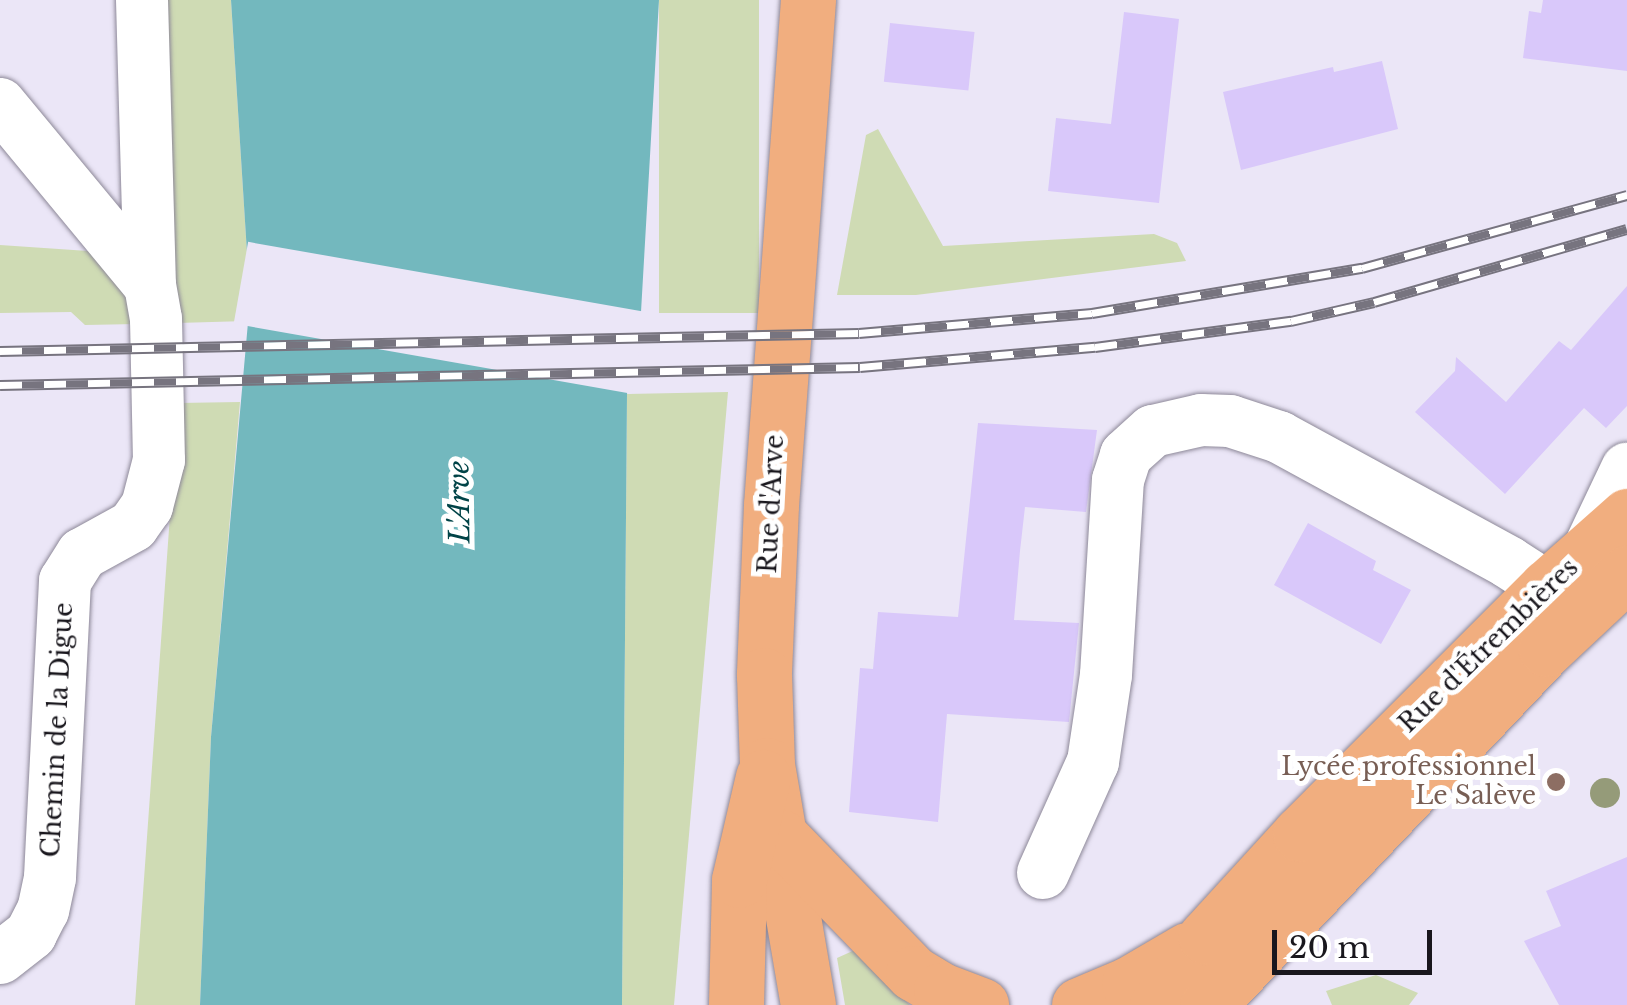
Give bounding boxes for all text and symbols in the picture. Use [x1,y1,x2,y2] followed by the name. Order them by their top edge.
[753,434,791,574] street label: Rue d'Arve
[442,460,478,544] water label: L'Arve
[1393,553,1585,739] street label: Rue d'Étrembières
[36,602,80,858] street label: Chemin de la Digue
[1281,753,1536,812] place label: Lycée professionnel Le Salève
[1545,771,1567,793] marker: Lycée professionnel Le Salève
[1277,910,1437,972] scale bar
[1289,929,1370,966] text: 20 m

